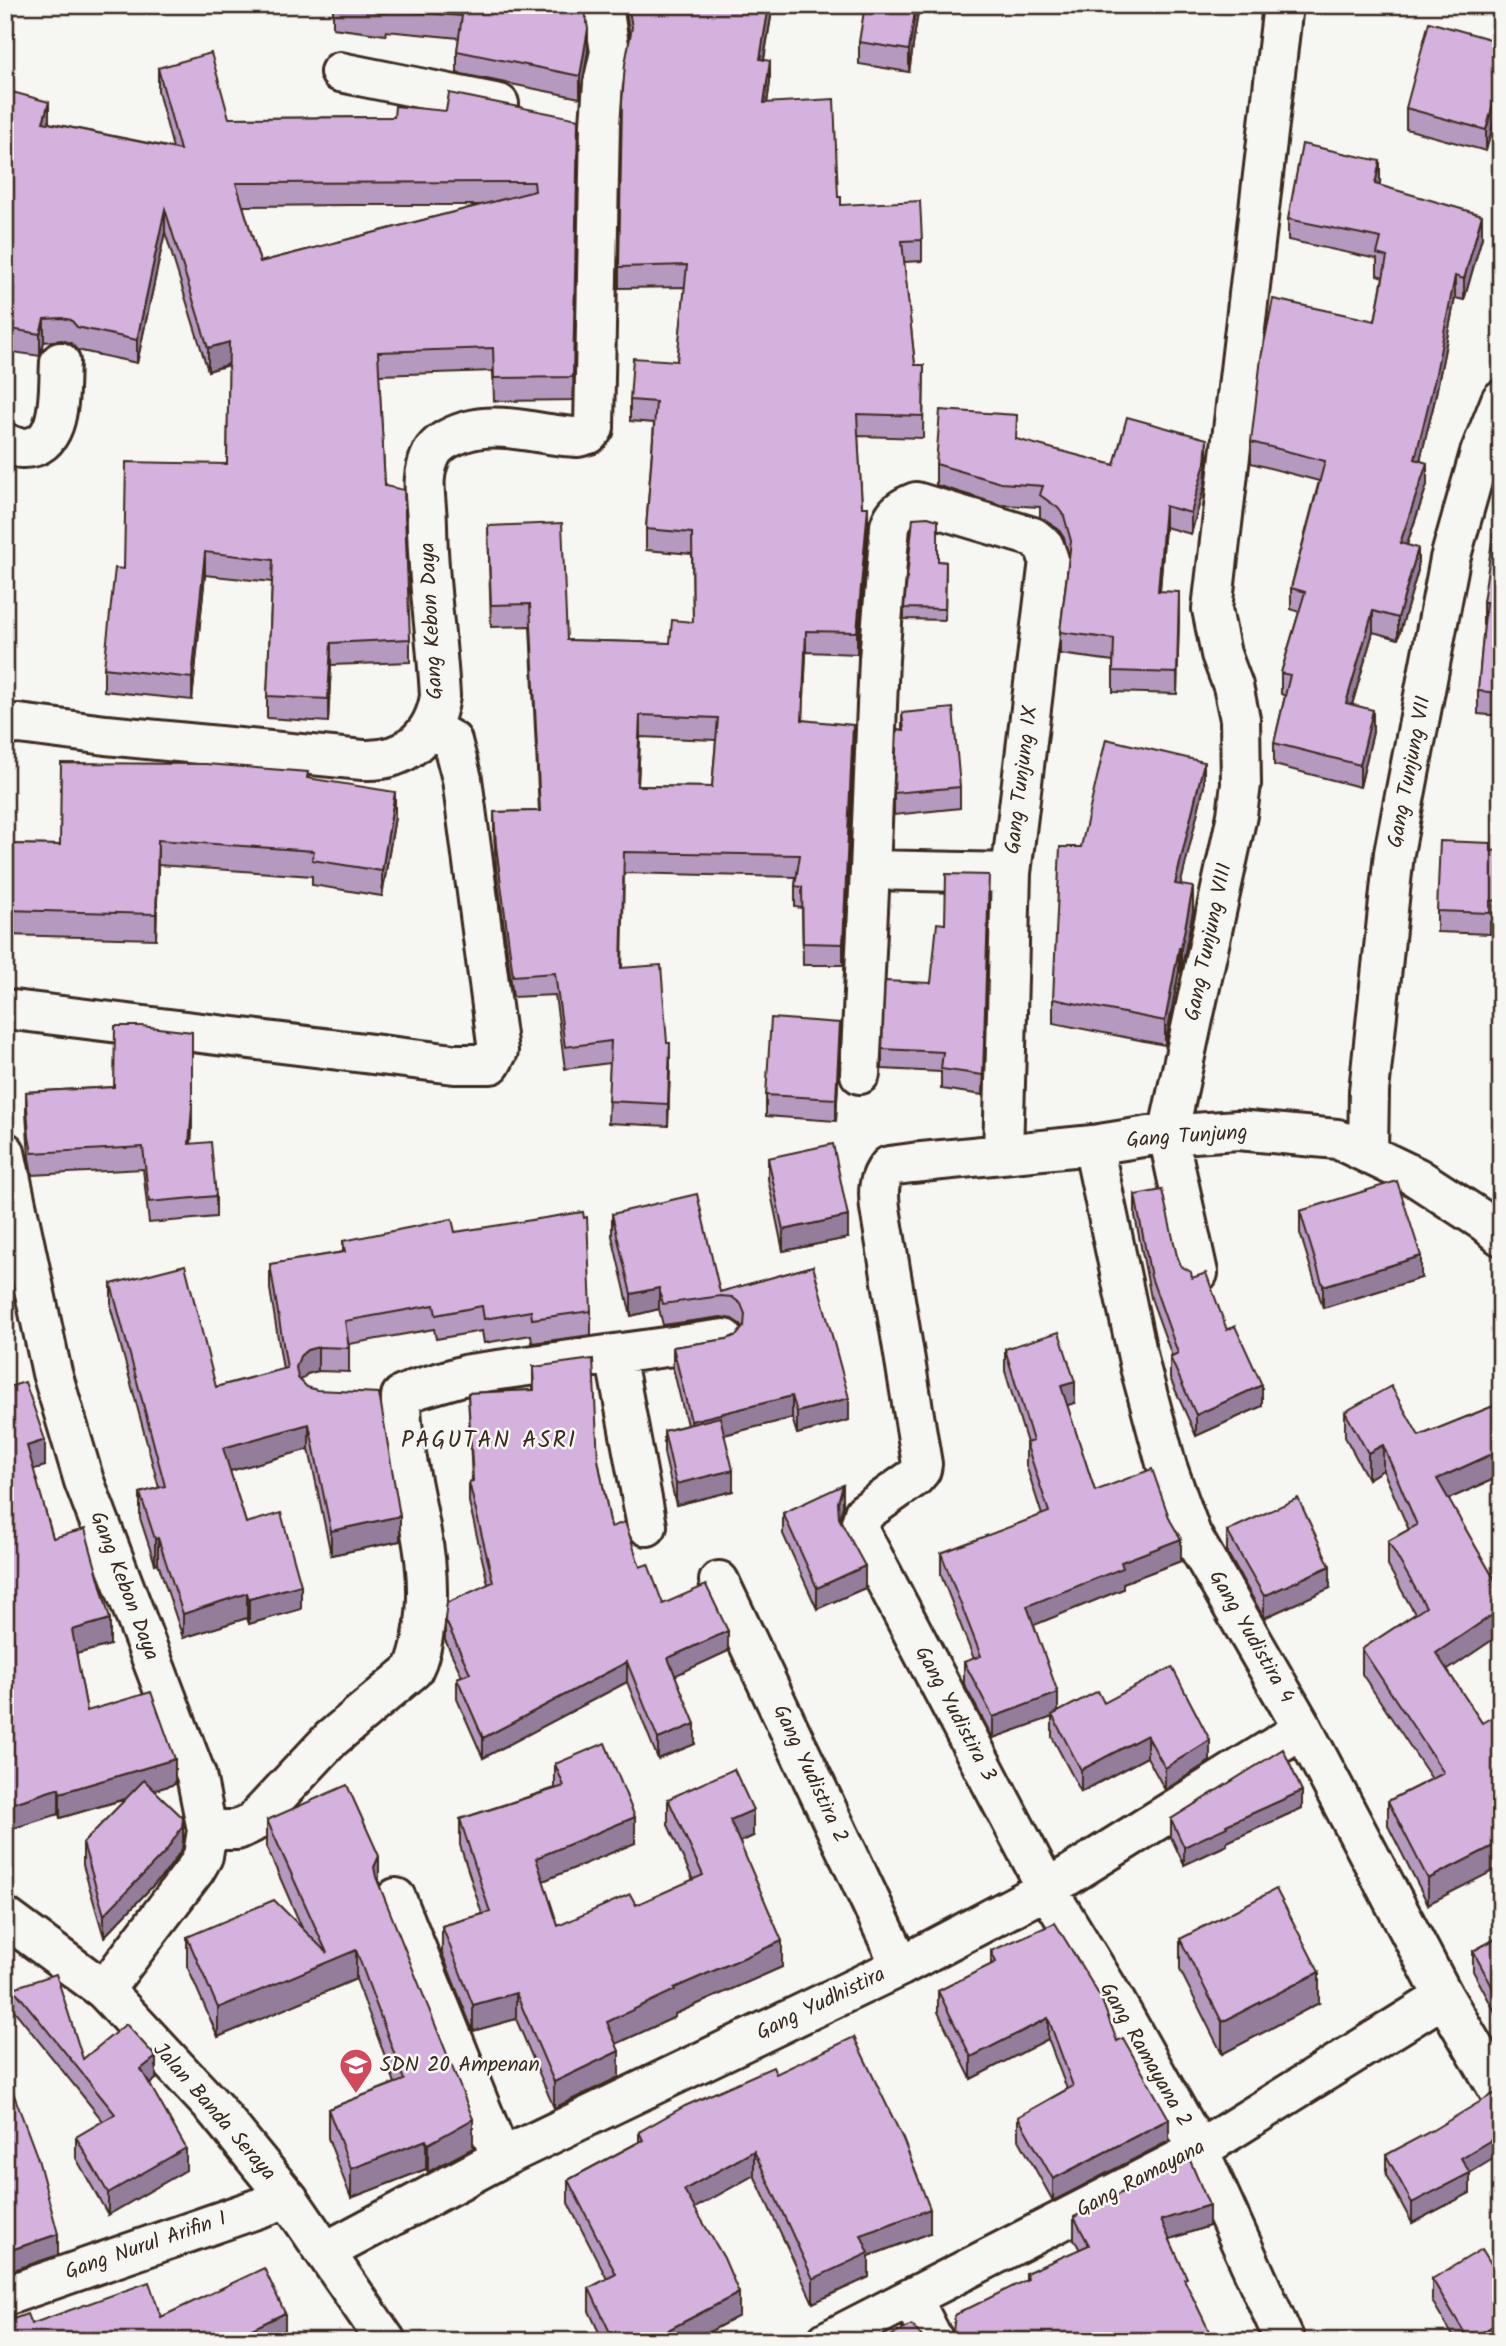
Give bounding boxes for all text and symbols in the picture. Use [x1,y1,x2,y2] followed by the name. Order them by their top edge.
[411,542,453,700] street label: Gang Kebon Daya
[1379,693,1441,851] street label: Gang Tunjung VII
[997,703,1048,856] street label: Gang Tunjung IX
[1176,860,1242,1024] street label: Gang Tunjung VIII
[1125,1116,1249,1158] street label: Gang Tunjung
[401,1423,577,1459] district label: PAGUTAN ASRI
[80,1507,168,1665] street label: Gang Kebon Daya
[1200,1564,1302,1710] street label: Gang Yudistira 4
[905,1640,1005,1788] street label: Gang Yudistira 3
[763,1699,857,1849] street label: Gang Yudistira 2
[751,1958,891,2050] street label: Gang Yudhistira
[1090,1976,1200,2134] street label: Gang Ramayana 2
[144,2035,284,2189] street label: Jalan Banda Seraya
[337,2046,375,2095] school or university icon: SDN 20 Ampenan
[380,2049,540,2082] place label: SDN 20 Ampenan
[1071,2131,1211,2227] street label: Gang Ramayana
[61,2203,231,2289] street label: Gang Nurul Arifin I

